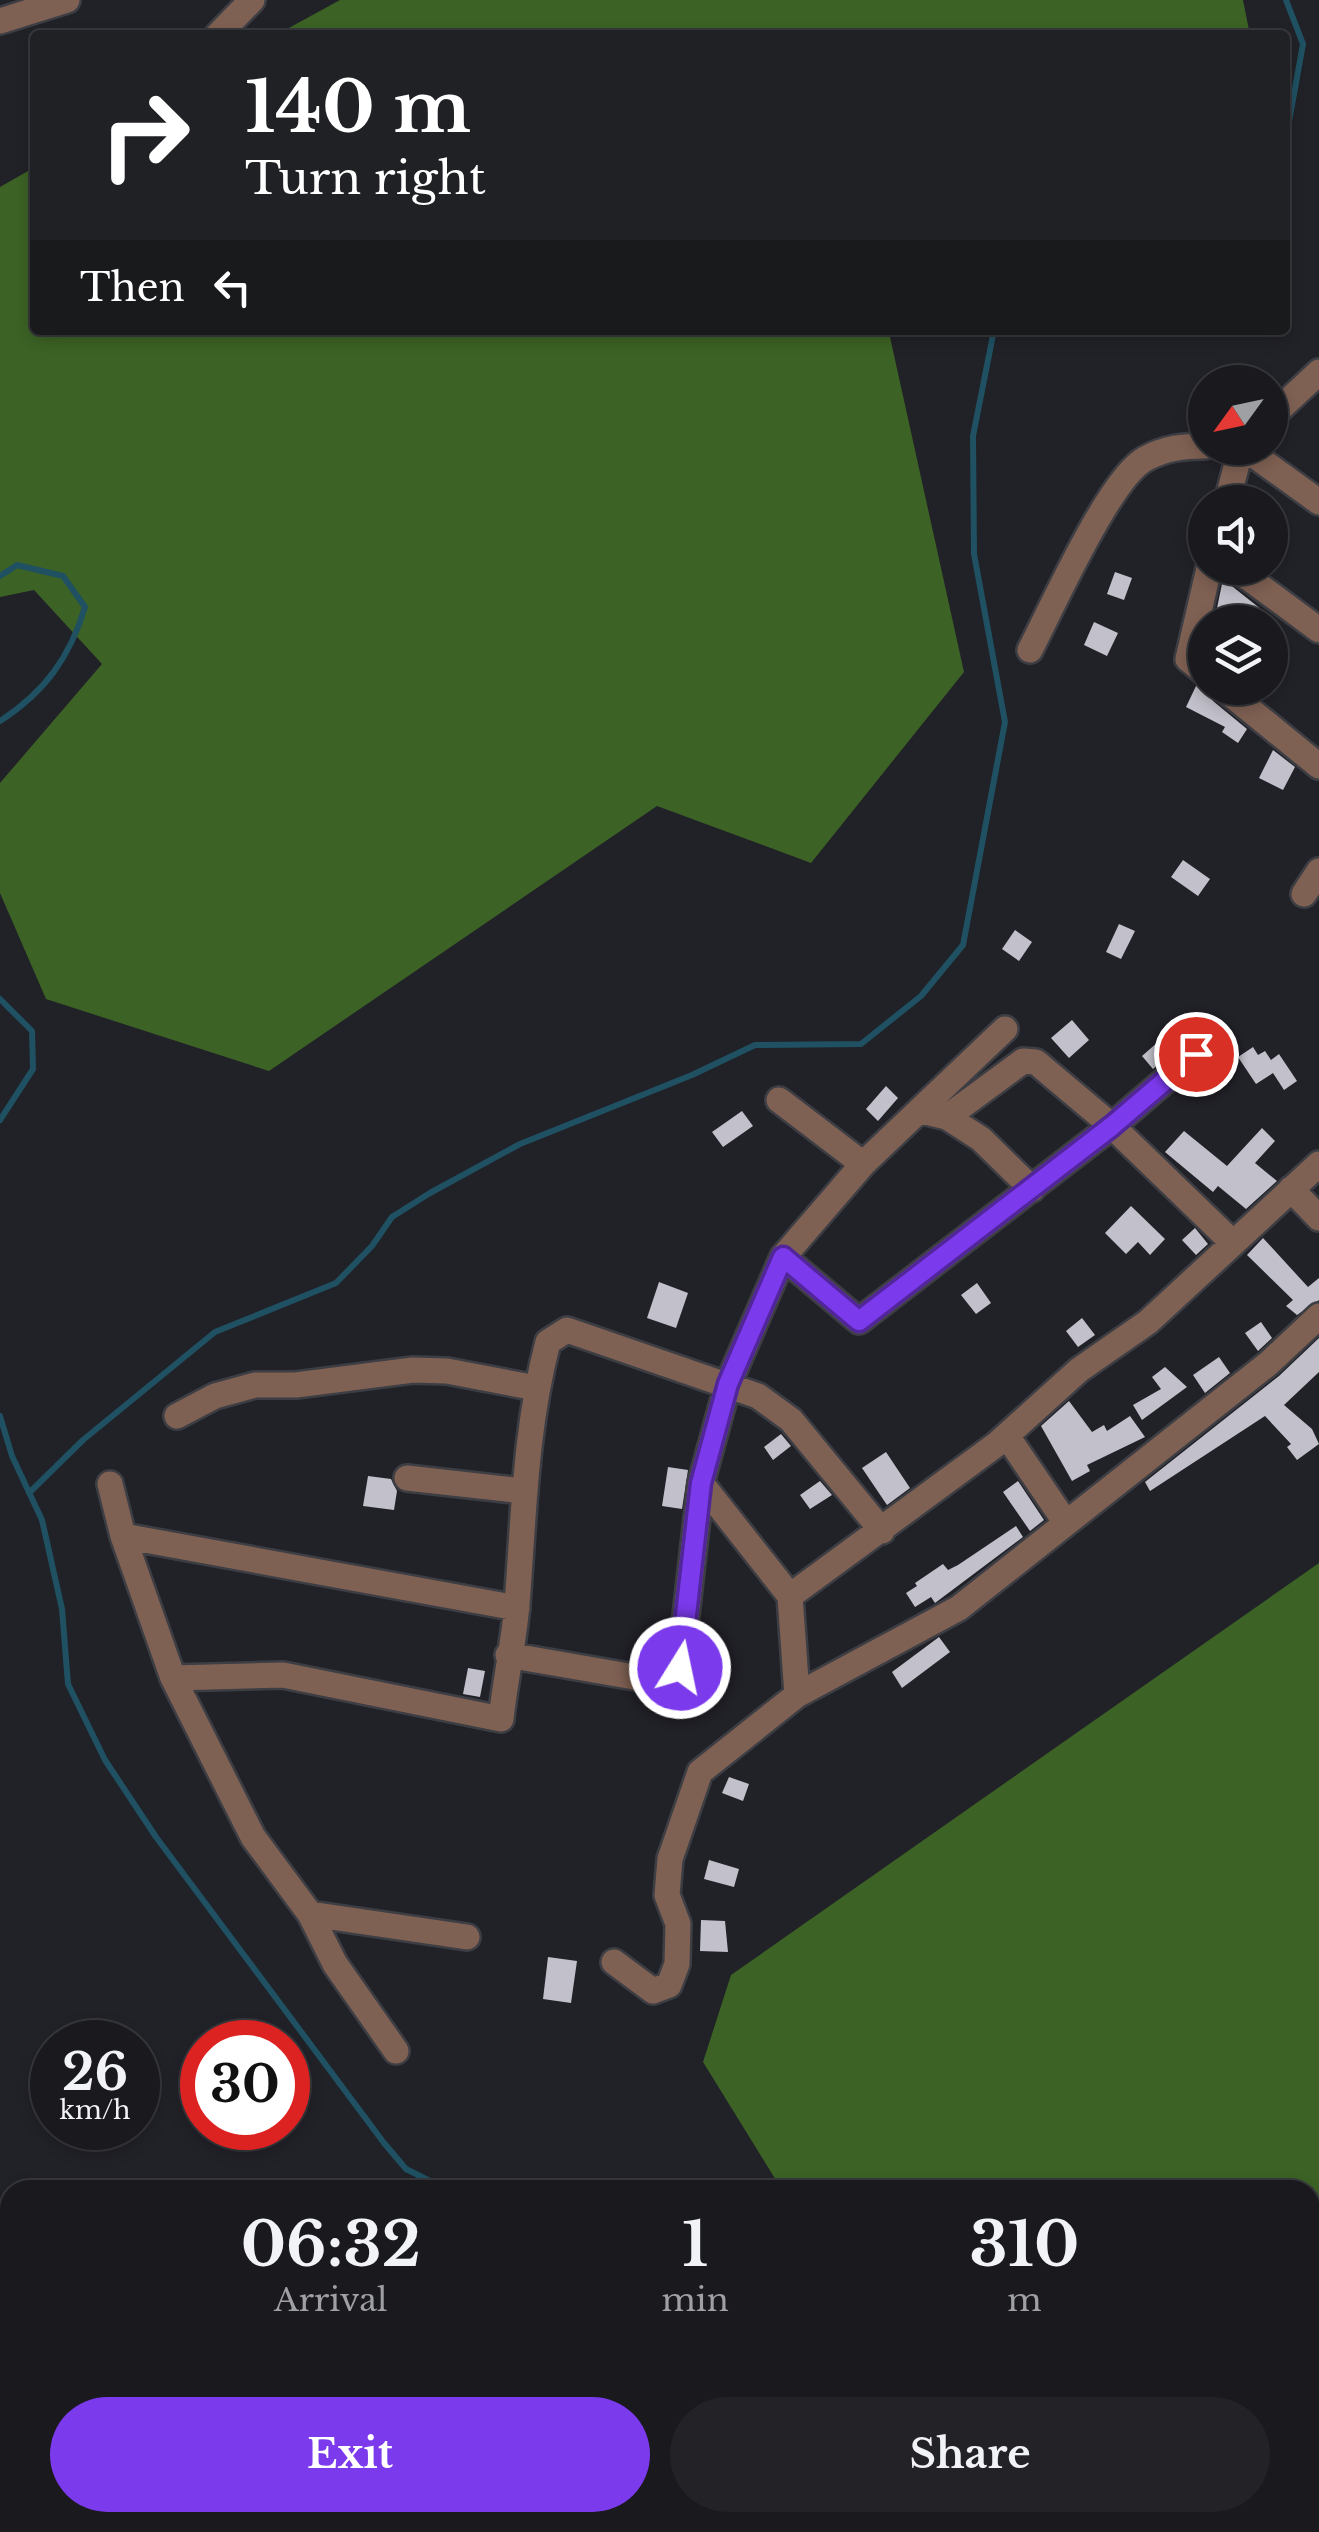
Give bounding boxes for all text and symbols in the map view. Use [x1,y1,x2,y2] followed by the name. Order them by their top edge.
[245,64,471,151] text: 140 m
[80,70,210,200] icon: right
[245,150,486,206] text: Turn right
[205,260,260,315] icon: left
[80,264,185,311] text: Then
[1188,365,1288,465] north arrow
[1188,365,1288,705] map controls
[1188,485,1288,585] button: sound
[1188,605,1288,705] button: layers
[1154,1012,1239,1097] pin
[1169,1027,1224,1082] icon: arrive
[628,1616,732,1720] position arrow
[180,2020,310,2150] speed limit sign: 30
[62,2041,128,2104] text: 26
[60,2095,130,2126] text: km/h
[241,2208,421,2282] text: 06:32
[682,2208,708,2282] text: 1
[970,2208,1079,2282] text: 310
[274,2280,387,2320] text: Arrival
[662,2280,729,2320] text: min
[1007,2280,1042,2320] text: m
[50,2397,650,2512] button: Exit
[670,2397,1270,2512] button: Share

